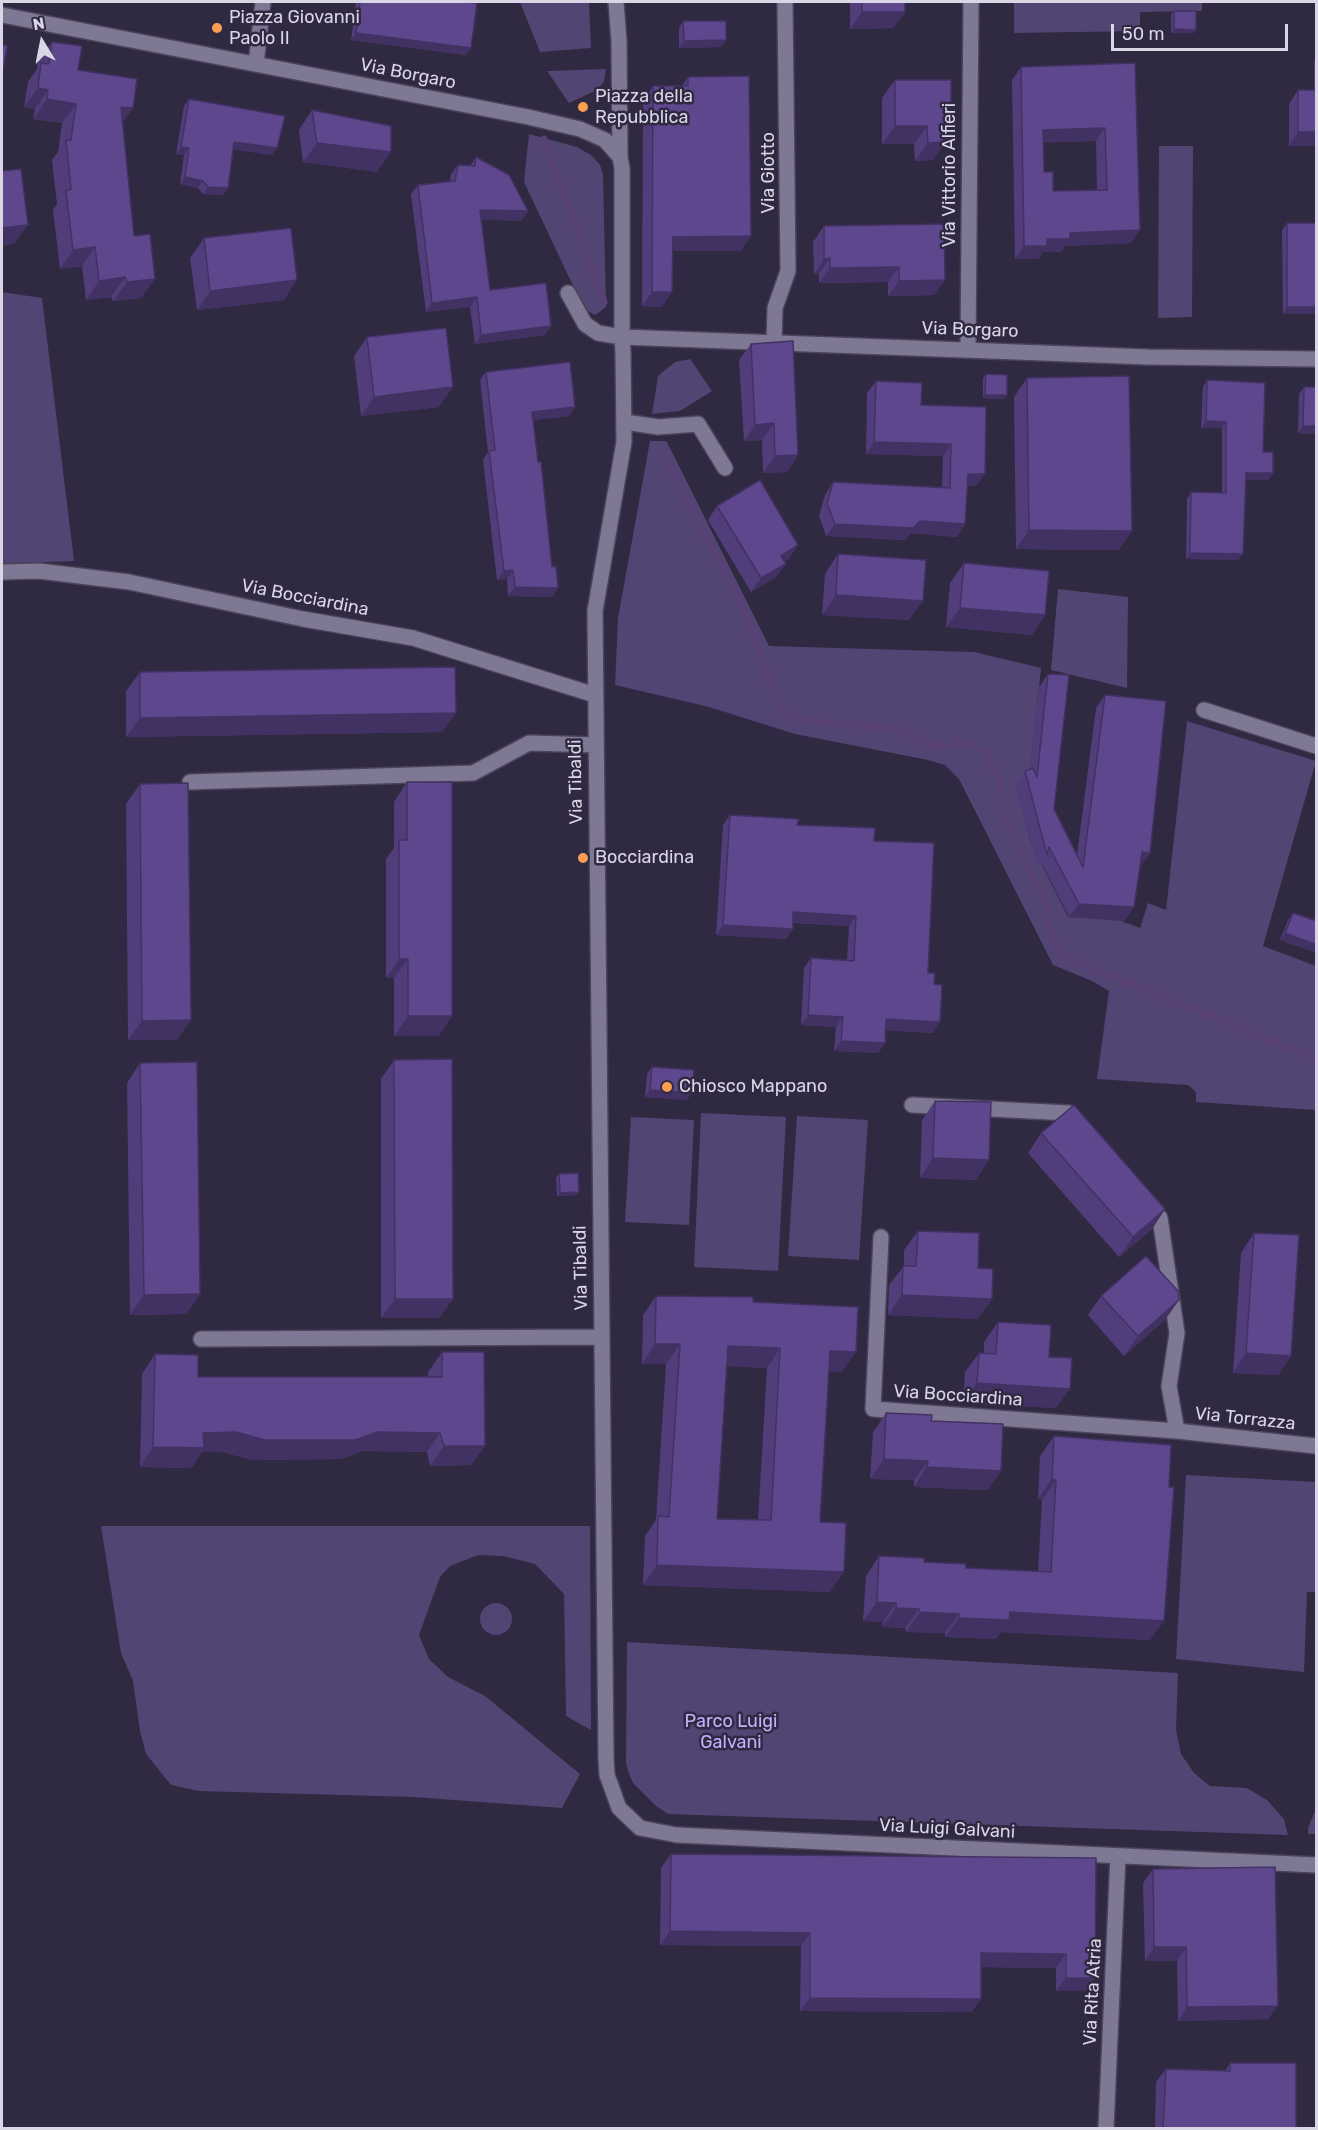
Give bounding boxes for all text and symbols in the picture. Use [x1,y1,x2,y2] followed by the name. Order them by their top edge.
[229,7,360,50] place label: Piazza Giovanni Paolo II
[12,12,72,72] north arrow
[1114,12,1291,50] scale bar
[31,13,46,34] text: N
[210,21,224,35] marker: Piazza Giovanni Paolo II
[1122,23,1165,45] text: 50 m
[358,54,458,94] street label: Via Borgaro
[595,86,693,128] place label: Piazza della Repubblica
[576,100,590,114] marker: Piazza della Repubblica
[939,103,961,247] street label: Via Vittorio Alfieri
[758,132,780,214] street label: Via Giotto
[921,318,1019,342] street label: Via Borgaro
[239,575,371,621] street label: Via Bocciardina
[564,739,588,825] street label: Via Tibaldi
[595,847,694,869] place label: Bocciardina
[576,851,590,865] marker: Bocciardina
[679,1076,827,1098] place label: Chiosco Mappano
[660,1080,674,1094] marker: Chiosco Mappano
[569,1225,593,1311] street label: Via Tibaldi
[893,1381,1023,1411] street label: Via Bocciardina
[1194,1403,1296,1435] street label: Via Torrazza
[685,1711,777,1754] park label: Parco Luigi Galvani
[878,1815,1016,1843] street label: Via Luigi Galvani
[1079,1938,1107,2046] street label: Via Rita Atria

